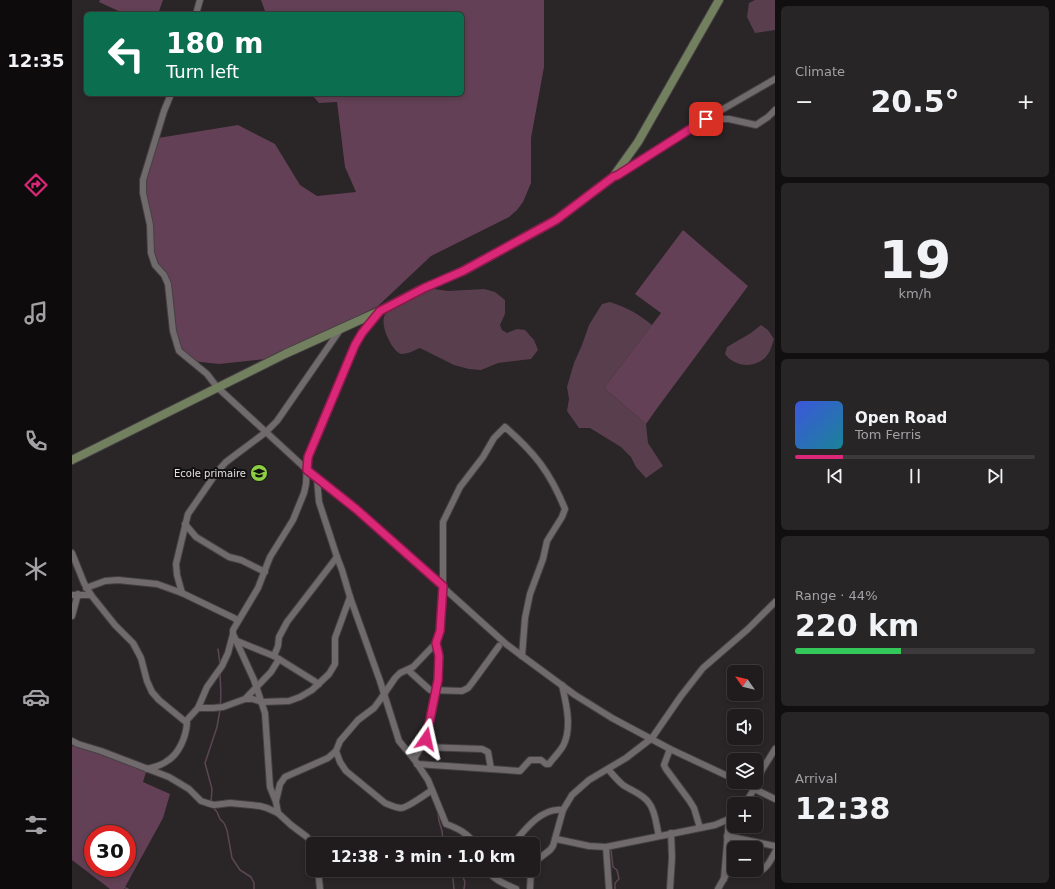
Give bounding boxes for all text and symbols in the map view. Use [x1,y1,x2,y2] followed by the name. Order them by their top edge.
[166,27,263,60] text: 180 m
[100,28,152,80] icon: left
[7,50,65,71] text: 12:35
[166,61,239,82] text: Turn left
[795,64,845,79] text: Climate
[870,84,960,119] text: 20.5°
[795,89,813,114] text: −
[1017,89,1035,114] text: +
[689,102,723,136] pin
[695,108,717,130] icon: arrive
[22,171,50,199] icon: directions
[879,230,951,290] text: 19
[899,286,931,301] text: km/h
[22,299,50,327] icon: music
[855,409,947,427] text: Open Road
[22,427,50,455] icon: phone
[855,427,921,442] text: Tom Ferris
[249,463,269,483] school or university icon: Ecole primaire
[824,465,846,487] icon: previous
[904,465,926,487] icon: pause
[984,465,1006,487] icon: next
[174,468,246,479] place label: Ecole primaire
[22,555,50,583] icon: climate
[795,588,878,603] text: Range · 44%
[795,608,919,643] text: 220 km
[727,665,763,701] north arrow
[727,665,763,877] map controls
[22,683,50,711] icon: car
[727,709,763,745] button: sound
[405,718,447,760] position arrow
[727,753,763,789] button: layers
[795,771,837,786] text: Arrival
[795,791,891,826] text: 12:38
[727,797,763,833] button: +
[22,811,50,839] icon: filters
[84,825,136,877] speed limit sign: 30
[727,841,763,877] button: −
[331,848,515,866] text: 12:38 · 3 min · 1.0 km

